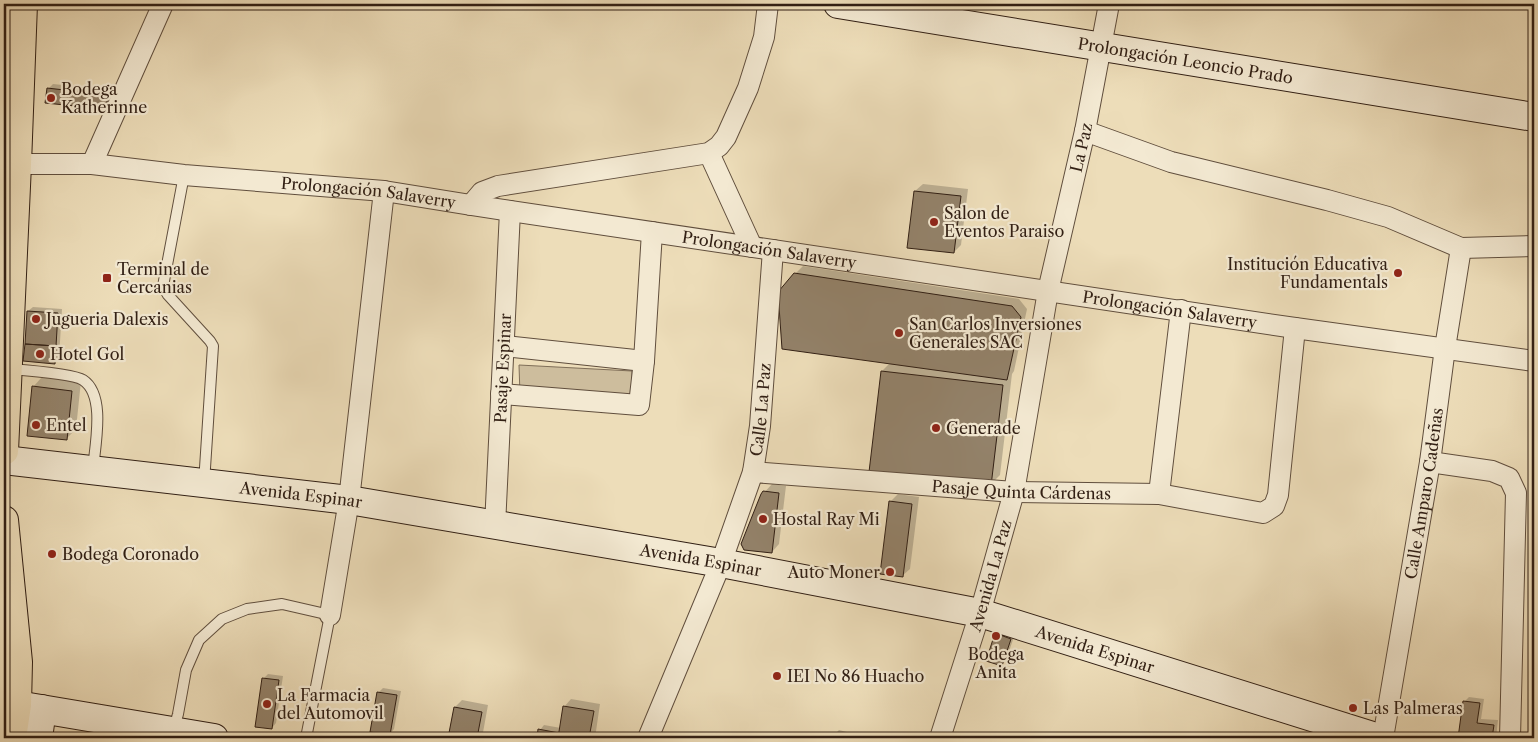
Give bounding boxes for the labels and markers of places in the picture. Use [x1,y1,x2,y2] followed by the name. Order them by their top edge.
[61,79,147,117] place label: Bodega Katherinne
[45,92,57,104] marker: Bodega Katherinne
[944,203,1065,241] place label: Salon de Eventos Paraiso
[928,216,940,228] marker: Salon de Eventos Paraiso
[1227,254,1389,292] place label: Institución Educativa Fundamentals
[117,259,209,297] place label: Terminal de Cercanias
[1392,267,1404,279] marker: Institución Educativa Fundamentals
[101,272,113,284] marker: Terminal de Cercanias
[43,309,168,329] place label: Jugueria Dalexis
[30,313,42,325] marker: Jugueria Dalexis
[909,314,1082,352] place label: San Carlos Inversiones Generales SAC
[893,327,905,339] marker: San Carlos Inversiones Generales SAC
[50,344,124,364] place label: Hotel Gol
[34,348,46,360] marker: Hotel Gol
[46,415,87,435] place label: Entel
[946,418,1021,438] place label: Generade
[30,419,42,431] marker: Entel
[930,422,942,434] marker: Generade
[773,509,880,529] place label: Hostal Ray Mi
[757,513,769,525] marker: Hostal Ray Mi
[62,544,199,564] place label: Bodega Coronado
[46,548,58,560] marker: Bodega Coronado
[786,562,880,582] place label: Auto Moner
[884,566,896,578] marker: Auto Moner
[990,630,1002,642] marker: Bodega Anita
[968,644,1025,682] place label: Bodega Anita
[787,666,924,686] place label: IEI No 86 Huacho
[771,670,783,682] marker: IEI No 86 Huacho
[277,685,384,723] place label: La Farmacia del Automovil
[261,698,273,710] marker: La Farmacia del Automovil
[1363,698,1463,718] place label: Las Palmeras
[1347,702,1359,714] marker: Las Palmeras

